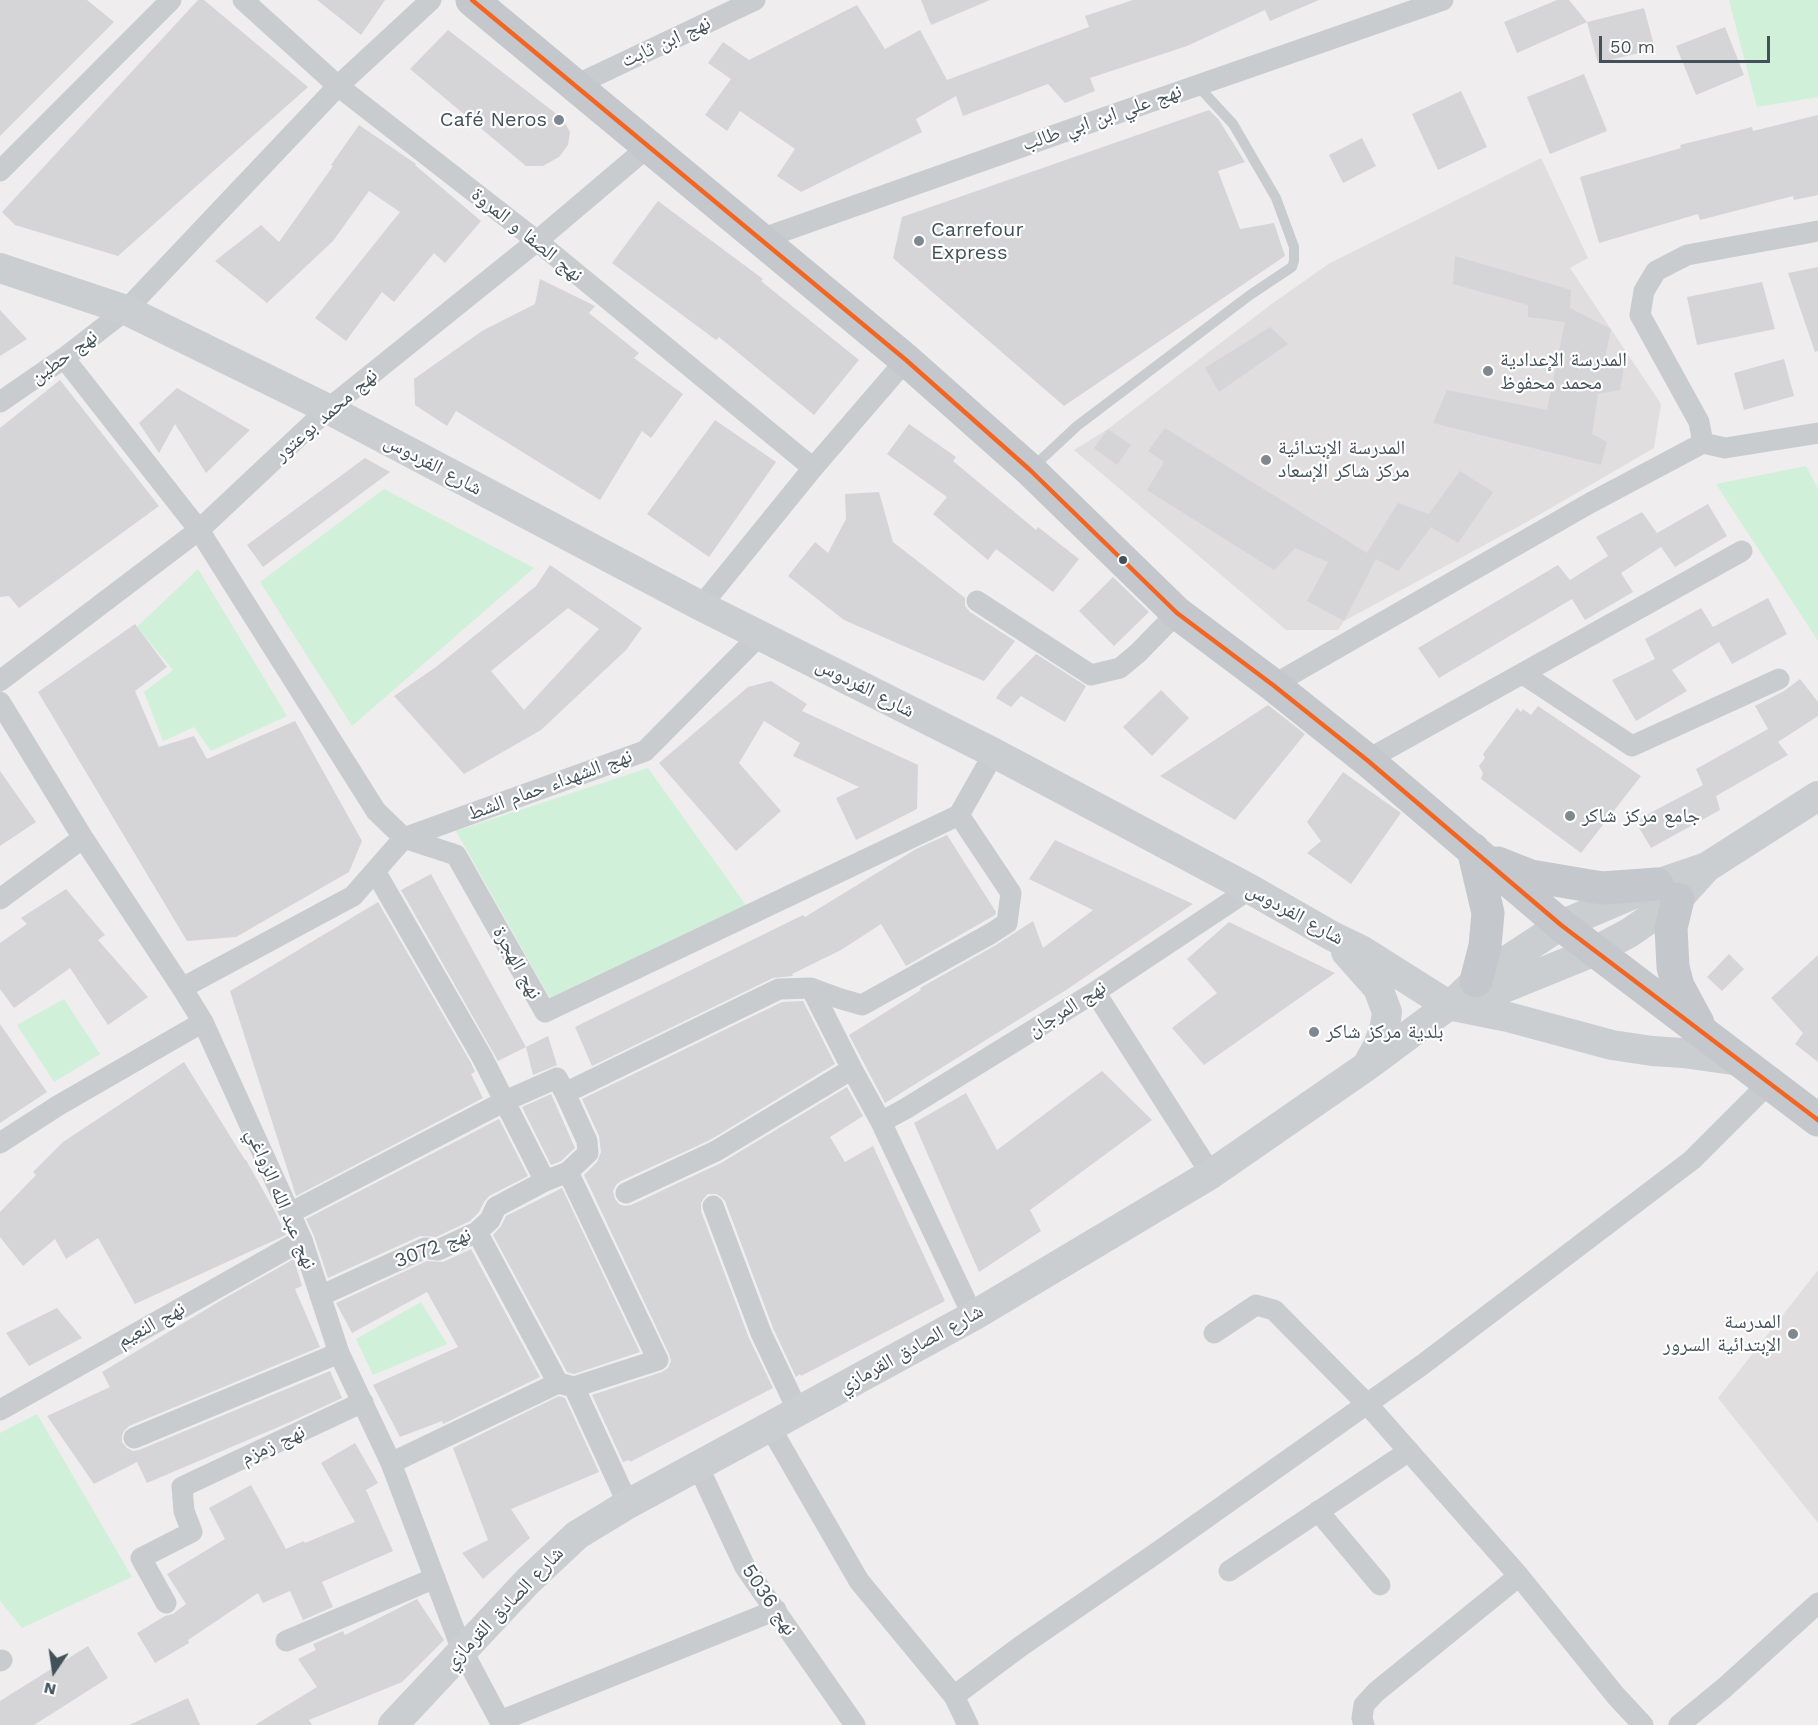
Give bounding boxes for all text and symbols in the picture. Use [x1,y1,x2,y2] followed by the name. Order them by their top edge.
[618,11,714,73] street label: نهج ابن ثابت
[1602,24,1773,62] scale bar
[1610,36,1655,57] text: 50 m
[1019,79,1185,157] street label: نهج علي ابن ابي طالب
[440,108,547,132] place label: Café Neros
[552,113,566,127] marker: Café Neros
[466,183,588,287] street label: نهج الصفا و المروة
[931,218,1024,265] place label: Carrefour Express
[912,234,926,248] marker: Carrefour Express
[26,325,102,389] street label: نهج حطين
[1500,348,1627,395] place label: المدرسة الإعدادية محمد محفوظ
[269,363,383,467] street label: نهج محمد بوعتور
[1481,364,1495,378] marker: المدرسة الإعدادية محمد محفوظ
[380,429,486,501] street label: شارع الفردوس
[1278,436,1410,483] place label: المدرسة الإبتدائية مركز شاكر الإسعاد
[1259,453,1273,467] marker: المدرسة الإبتدائية مركز شاكر الإسعاد
[1117,554,1129,566] unlabelled marker
[812,653,918,723] street label: شارع الفردوس
[464,744,636,826] street label: نهج الشهداء حمام الشط
[1582,804,1700,828] place label: جامع مركز شاكر
[1563,809,1577,823] marker: جامع مركز شاكر
[1242,877,1348,951] street label: شارع الفردوس
[487,922,547,1004] street label: نهج الهجرة
[1023,975,1111,1043] street label: نهج المرجان
[1326,1020,1444,1044] place label: بلدية مركز شاكر
[1307,1025,1321,1039] marker: بلدية مركز شاكر
[241,1125,321,1273] street label: نهج عبد الله الزواغي
[391,1222,475,1274] street label: نهج 3072
[113,1297,189,1353] street label: نهج النعيم
[835,1299,987,1399] street label: شارع الصادق القرمازي
[1663,1310,1781,1357] place label: المدرسة الإبتدائية السرور
[1786,1327,1800,1341] marker: المدرسة الإبتدائية السرور
[237,1420,309,1470] street label: نهج زمزم
[439,1542,569,1674] street label: شارع الصادق القرمازي
[736,1560,802,1640] street label: نهج 5036
[24,1641,84,1701] north arrow
[42,1678,58,1700] text: N

